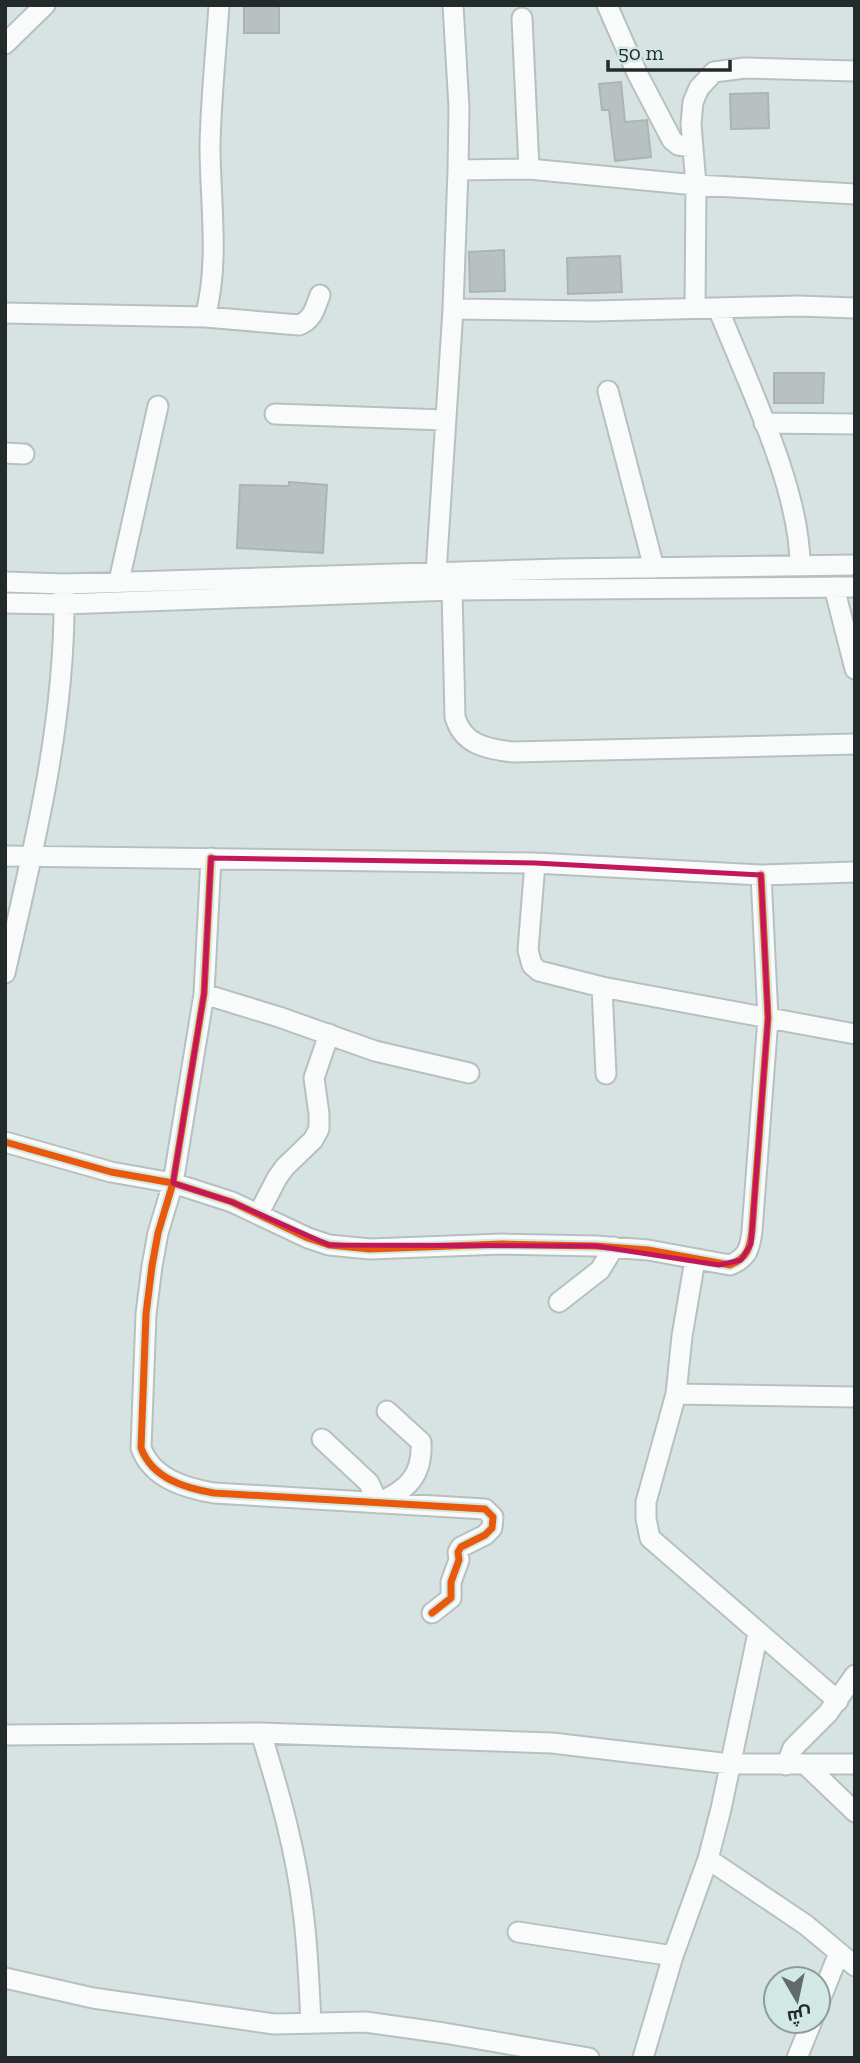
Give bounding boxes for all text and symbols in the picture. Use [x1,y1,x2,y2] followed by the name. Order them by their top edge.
[608,28,730,72] scale bar
[618,40,664,65] text: 50 m
[762,1965,832,2035] north arrow
[786,2003,813,2030] text: ش

